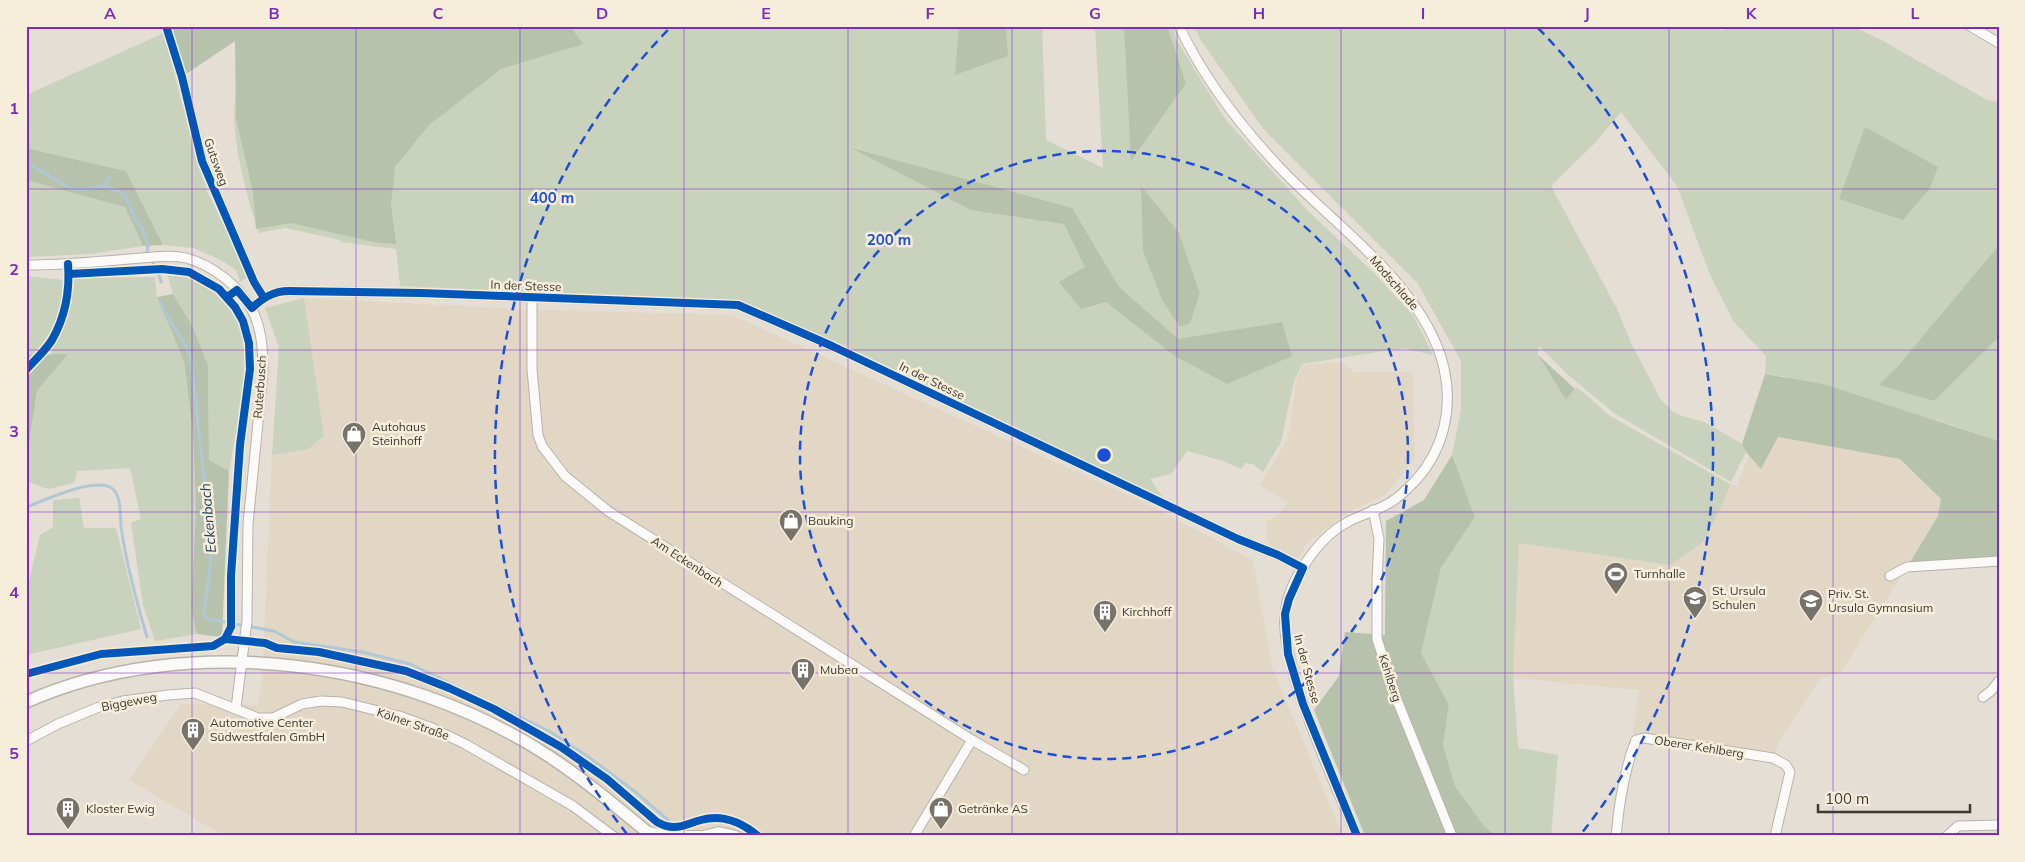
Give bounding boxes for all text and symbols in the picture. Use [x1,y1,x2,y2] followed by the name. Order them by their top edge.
[104,3,116,23] text: A
[268,3,280,23] text: B
[433,3,444,23] text: C
[596,3,608,23] text: D
[761,3,771,23] text: E
[925,3,935,23] text: F
[1089,3,1101,23] text: G
[1253,3,1265,23] text: H
[1421,3,1425,23] text: I
[1584,3,1590,23] text: J
[1746,3,1758,23] text: K
[1911,3,1920,23] text: L
[9,98,19,118] text: 1
[201,136,232,188] street label: Gutsweg
[530,188,574,207] text: 400 m
[867,230,911,249] text: 200 m
[1367,252,1422,313] street label: Modschlade
[9,259,19,279] text: 2
[490,277,562,294] street label: In der Stesse
[250,355,269,419] street label: Ruterbusch
[897,358,967,403] street label: In der Stesse
[372,419,426,448] place label: Autohaus Steinhoff
[9,421,19,441] text: 3
[341,421,367,455] shop icon: Autohaus Steinhoff
[1095,446,1113,464] centre of rings
[196,482,220,554] water label: Eckenbach
[778,508,804,542] shop icon: Bauking
[808,513,854,528] place label: Bauking
[649,533,726,590] street label: Am Eckenbach
[1603,561,1629,595] sports icon: Turnhalle
[1634,566,1685,581] place label: Turnhalle
[9,582,19,602] text: 4
[1712,583,1766,612] place label: St. Ursula Schulen
[1682,585,1708,619] school or university icon: St. Ursula Schulen
[1828,586,1933,615] place label: Priv. St. Ursula Gymnasium
[1798,588,1824,622] school or university icon: Priv. St. Ursula Gymnasium
[1092,599,1118,633] building icon: Kirchhoff
[1122,604,1172,619] place label: Kirchhoff
[1291,633,1324,705] street label: In der Stesse
[1376,652,1405,704] street label: Kehlberg
[790,657,816,691] building icon: Mubea
[820,662,858,677] place label: Mubea
[100,689,158,714] street label: Biggeweg
[375,704,451,743] street label: Kölner Straße
[210,715,325,744] place label: Automotive Center Südwestfalen GmbH
[180,717,206,751] building icon: Automotive Center Südwestfalen GmbH
[1653,732,1745,761] street label: Oberer Kehlberg
[9,743,19,763] text: 5
[1818,782,1970,814] scale bar
[1825,789,1869,808] text: 100 m
[55,796,81,830] building icon: Kloster Ewig
[928,796,954,830] shop icon: Getränke AS
[86,801,155,816] place label: Kloster Ewig
[958,801,1028,816] place label: Getränke AS

